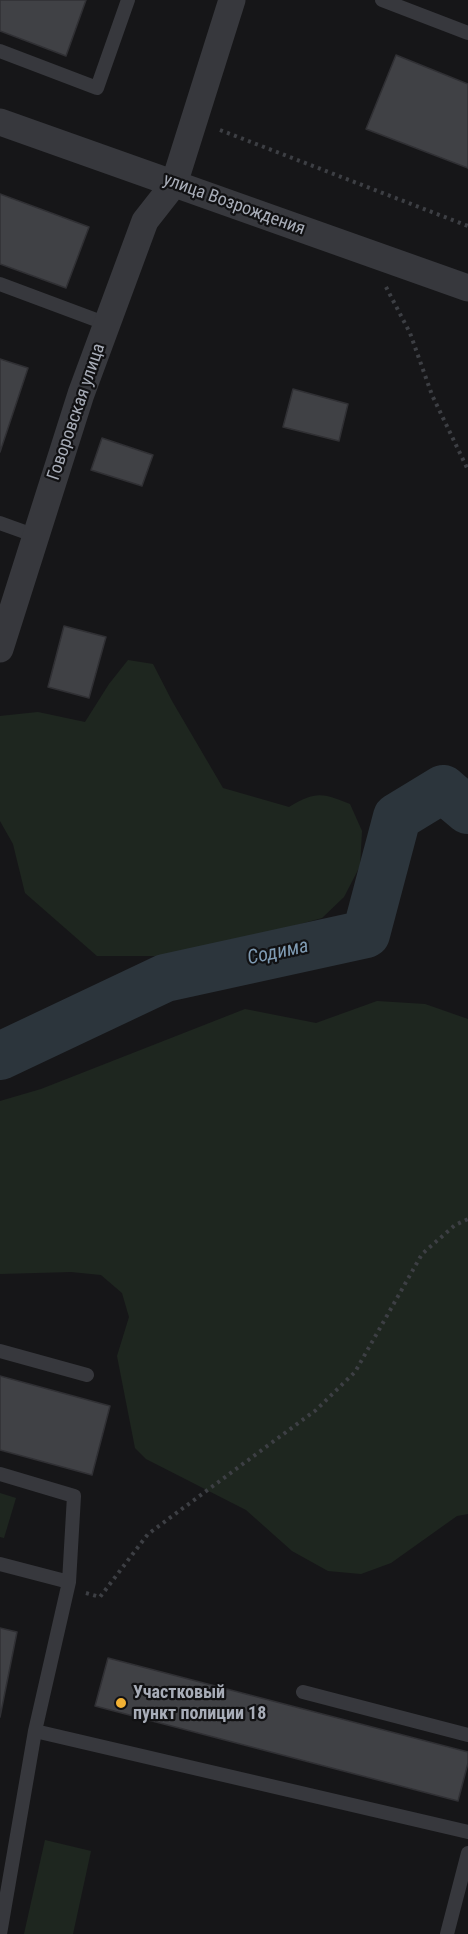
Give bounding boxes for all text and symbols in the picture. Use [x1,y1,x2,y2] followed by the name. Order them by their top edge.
[160,169,308,241] street label: улица Возрождения
[43,341,111,483] street label: Говоровская улица
[245,935,311,971] water label: Содима
[133,1682,266,1724] place label: Участковый пункт полиции 18
[114,1696,128,1710] marker: Участковый пункт полиции 18

